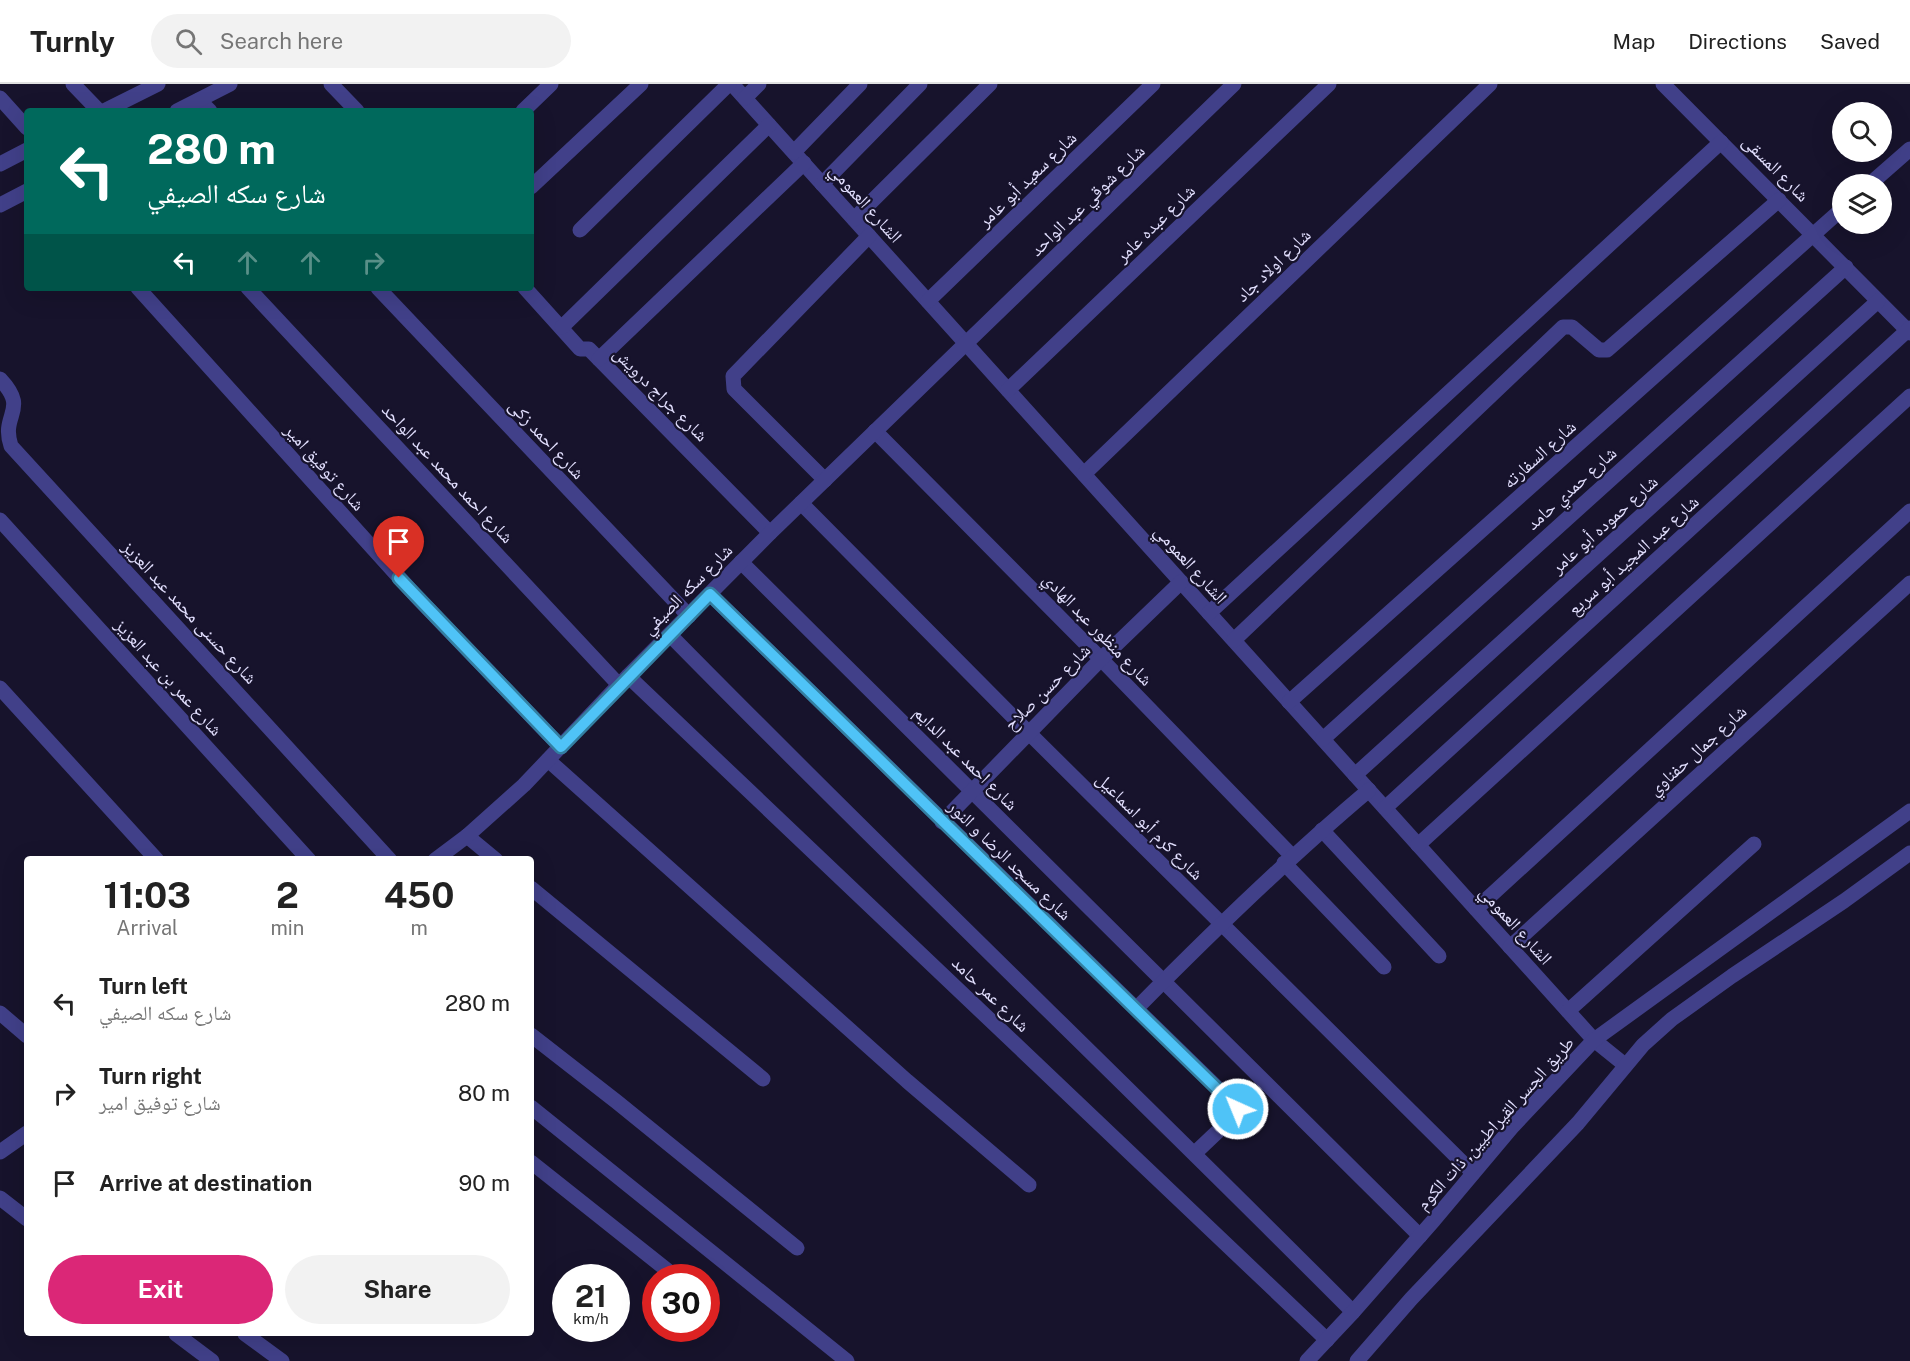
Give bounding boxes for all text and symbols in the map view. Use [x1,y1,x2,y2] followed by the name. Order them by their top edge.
[151,14,571,68] search box
[30,25,115,58] text: Turnly
[172,25,205,58] icon: search
[220,28,343,54] text: Search here
[1613,29,1655,54] text: Map
[1688,29,1787,54] text: Directions
[1820,29,1880,54] text: Saved
[1832,102,1892,234] map controls
[1832,102,1892,162] button: search
[147,124,276,173] text: 280 m
[973,127,1081,233] street label: شارع سعيد أبو عامر
[1738,130,1814,206] street label: شارع المسقى
[48,132,126,210] icon: left
[1025,140,1152,263] street label: شارع شوقي عبد الواحد
[822,159,907,250] street label: الشارع العمومي
[1832,174,1892,234] button: layers
[147,177,326,209] text: شارع سكه الصيفي
[1110,180,1200,268] street label: شارع عبده عامر
[1231,224,1315,307] street label: شارع اولاد جاد
[168,246,201,279] icon: left
[231,246,264,279] icon: ahead
[294,246,327,279] icon: ahead
[357,246,390,279] icon: right
[608,342,713,447] street label: شارع جراج درويش
[504,395,589,484] street label: شارع احمد زكى
[377,399,518,548] street label: شارع احمد محمد عبد الواحد
[1498,416,1581,493] street label: شارع السفارته
[279,419,369,515] street label: شارع توفيق امير
[1522,442,1624,537] street label: شارع حمدي حامد
[1546,471,1662,579] street label: شارع حموده أبو عامر
[1563,491,1704,621] street label: شارع عبد المجيد أبو سريع
[373,516,424,578] pin
[1147,520,1232,611] street label: الشارع العمومي
[382,525,415,558] icon: arrive
[117,535,262,689] street label: شارع حسنى محمد عبد العزيز
[637,539,740,642] street label: شارع سكه الصيفي
[1036,568,1157,693] street label: شارع منظور عبد الهادي
[110,613,227,740] street label: شارع عمر بن عبد العزيز
[999,639,1096,736] street label: شارع حسن صلاح
[1644,700,1753,803] street label: شارع جمال حفناوي
[908,702,1022,816] street label: شارع احمد عبد الدايم
[1091,768,1208,885] street label: شارع كرم أبو اسماعيل
[942,795,1076,925] street label: شارع مسجد الرضا و النور
[103,874,191,916] text: 11:03
[276,874,299,916] text: 2
[384,874,455,916] text: 450
[1472,881,1557,972] street label: الشارع العمومي
[116,916,178,940] text: Arrival
[270,916,304,940] text: min
[411,916,428,940] text: m
[947,952,1034,1037] street label: شارع عمر حامد
[99,973,188,999] text: Turn left
[48,987,81,1020] icon: left
[445,990,510,1016] text: 280 m
[99,1001,231,1025] text: شارع سكه الصيفي
[1412,1032,1580,1215] street label: طريق الجسر القيراطيين, ذات الكوم
[99,1063,202,1089] text: Turn right
[48,1077,81,1110] icon: right
[1206,1077,1270,1141] position arrow
[458,1080,510,1106] text: 80 m
[99,1091,221,1115] text: شارع توفيق امير
[48,1167,81,1200] icon: arrive
[99,1170,312,1196] text: Arrive at destination
[459,1170,510,1196] text: 90 m
[48,1255,273,1324] button: Exit
[285,1255,510,1324] button: Share
[642,1264,720,1342] speed limit sign: 30
[575,1278,607,1314] text: 21
[573,1310,609,1327] text: km/h

